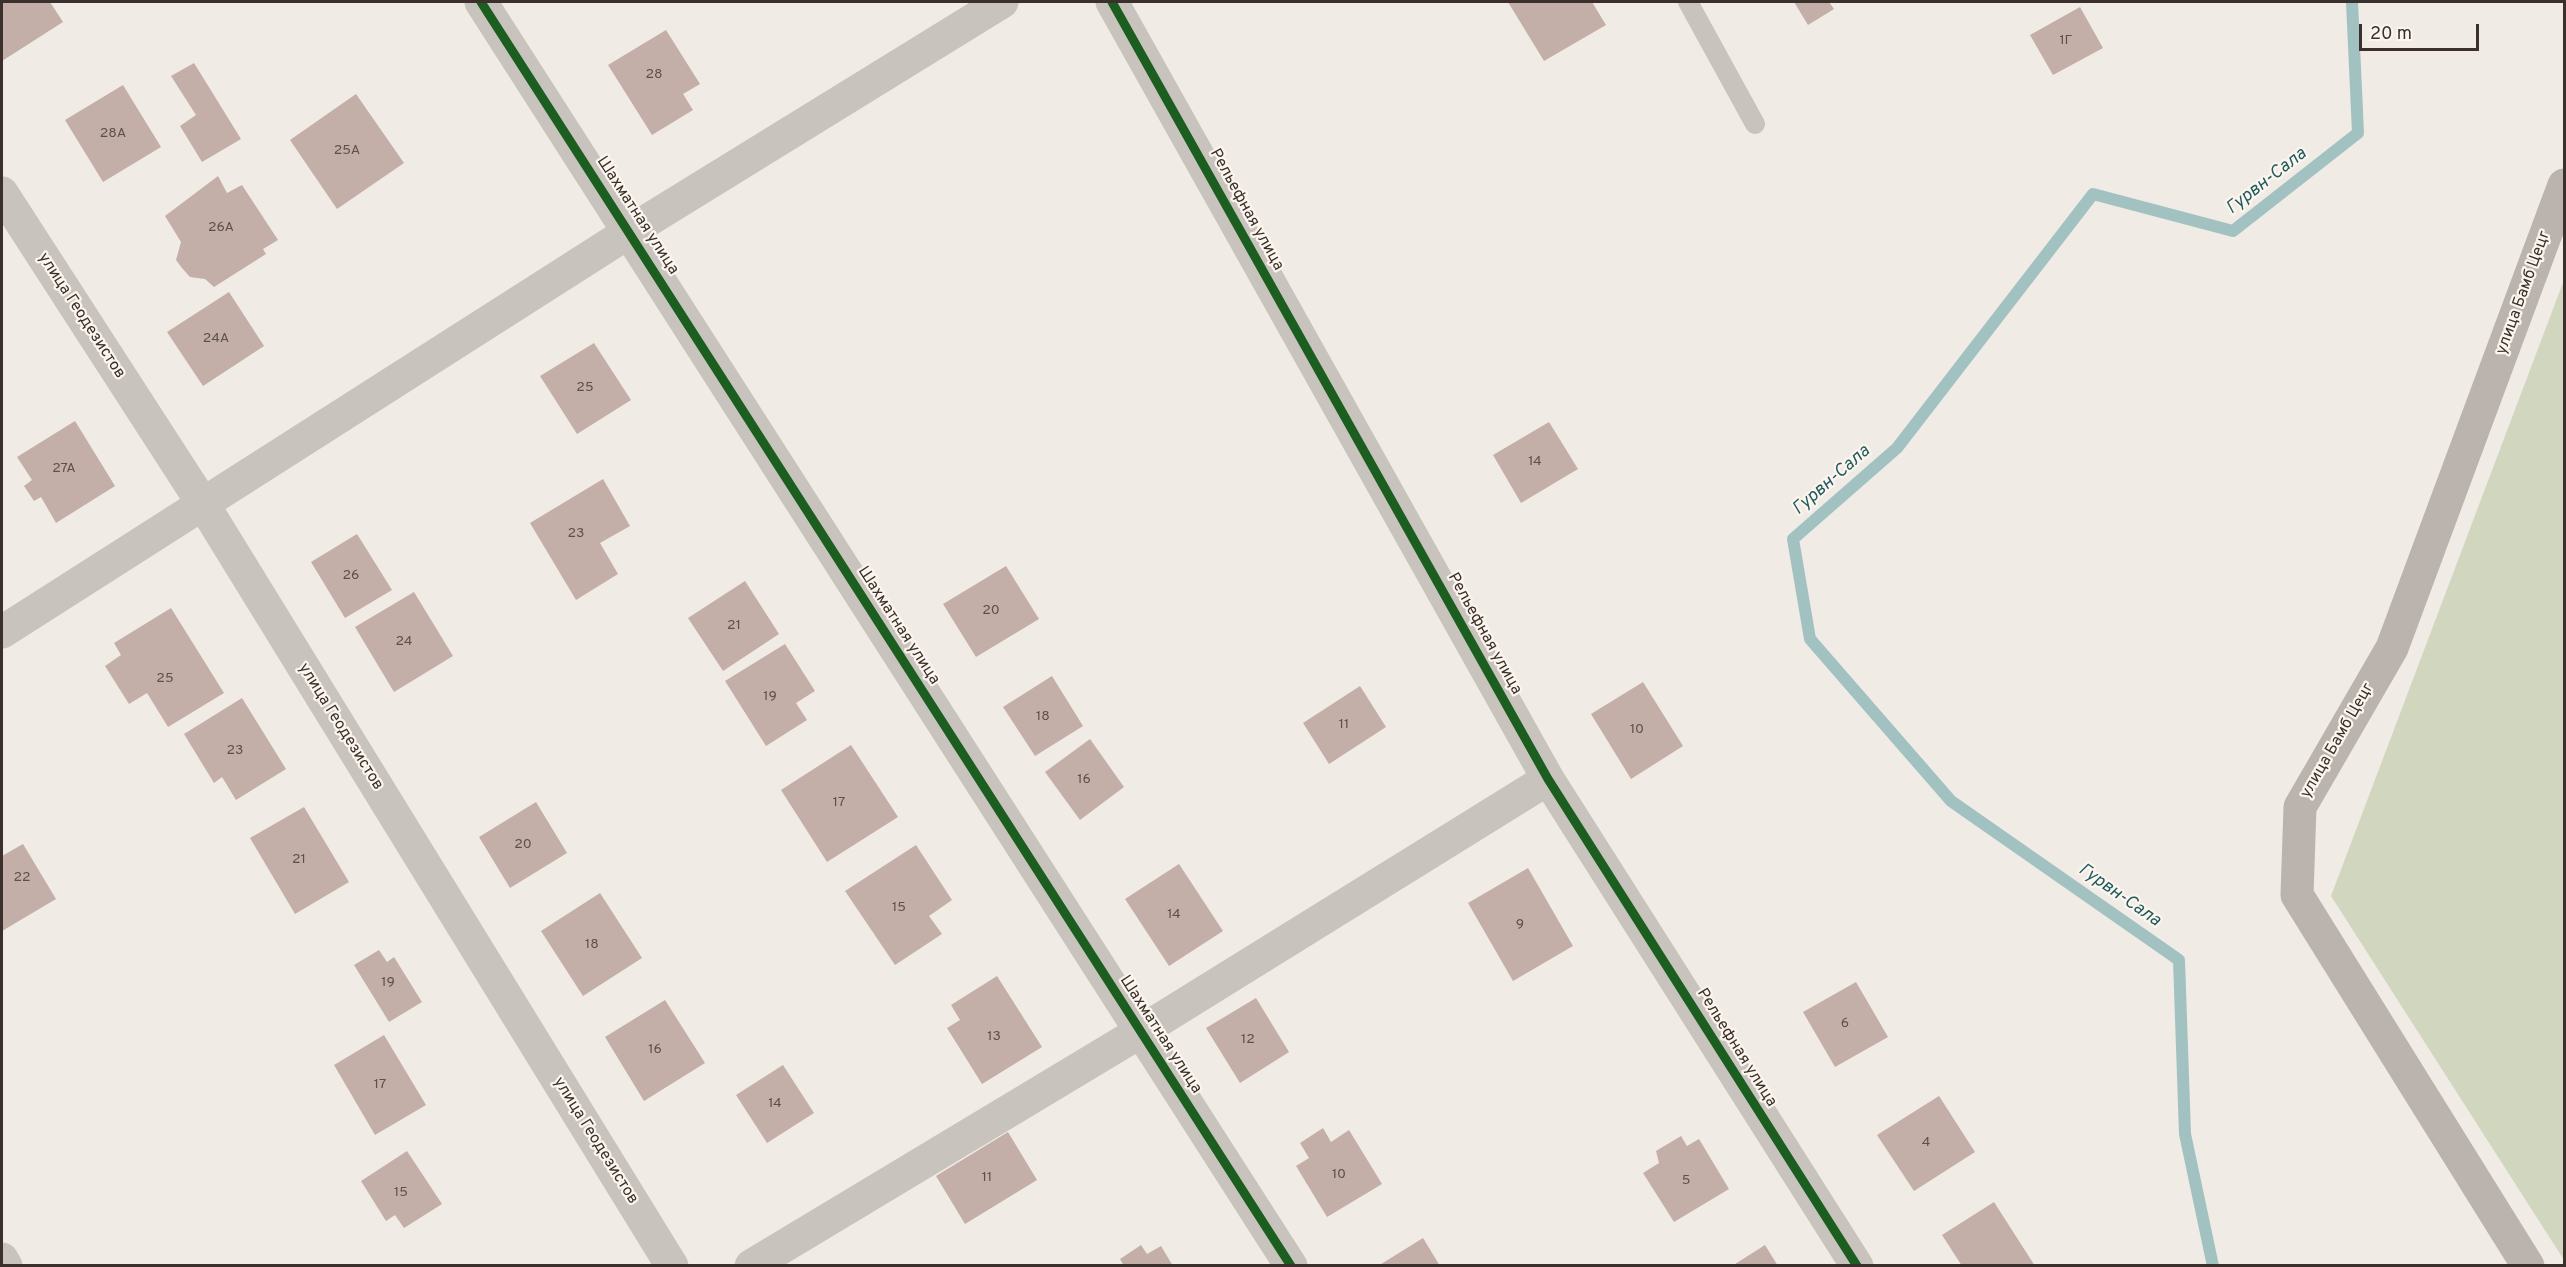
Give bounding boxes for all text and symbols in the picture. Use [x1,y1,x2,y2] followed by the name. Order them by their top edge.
[2362,12,2482,50] scale bar
[2370,23,2412,46] text: 20 m
[2059,33,2073,49] house number: 1Г
[645,67,663,83] house number: 28
[100,126,126,142] house number: 28А
[334,143,360,159] house number: 25А
[2223,144,2311,220] water label: Гурвн-Сала
[1205,146,1287,274] street label: Рельефная улица
[592,153,682,279] street label: Шахматная улица
[208,220,234,236] house number: 26А
[2493,229,2555,357] street label: улица Бамб Цецг
[33,250,129,382] street label: улица Геодезистов
[203,331,229,347] house number: 24А
[576,380,594,396] house number: 25
[1789,441,1875,521] water label: Гурвн-Сала
[1528,454,1542,470] house number: 14
[52,461,76,477] house number: 27А
[568,526,584,542] house number: 23
[853,563,943,689] street label: Шахматная улица
[343,568,359,584] house number: 26
[1443,570,1525,698] street label: Рельефная улица
[982,603,1000,619] house number: 20
[727,618,741,634] house number: 21
[395,634,413,650] house number: 24
[293,660,387,794] street label: улица Геодезистов
[156,671,174,687] house number: 25
[2297,680,2379,802] street label: улица Бамб Цецг
[763,689,777,705] house number: 19
[1036,709,1050,725] house number: 18
[1339,717,1349,733] house number: 11
[1630,722,1644,738] house number: 10
[227,743,243,759] house number: 23
[1077,772,1091,788] house number: 16
[833,795,845,811] house number: 17
[514,837,532,853] house number: 20
[292,852,306,868] house number: 21
[2074,860,2164,932] water label: Гурвн-Сала
[13,870,31,886] house number: 22
[892,900,906,916] house number: 15
[1167,907,1181,923] house number: 14
[1516,917,1524,933] house number: 9
[585,937,599,953] house number: 18
[1115,972,1205,1098] street label: Шахматная улица
[381,975,395,991] house number: 19
[1692,985,1780,1111] street label: Рельефная улица
[1841,1016,1849,1032] house number: 6
[987,1029,1001,1045] house number: 13
[1241,1032,1255,1048] house number: 12
[648,1042,662,1058] house number: 16
[548,1074,642,1208] street label: улица Геодезистов
[374,1077,386,1093] house number: 17
[768,1096,782,1112] house number: 14
[1922,1135,1930,1151] house number: 4
[1332,1167,1346,1183] house number: 10
[982,1170,992,1186] house number: 11
[1682,1173,1690,1189] house number: 5
[394,1185,408,1201] house number: 15

